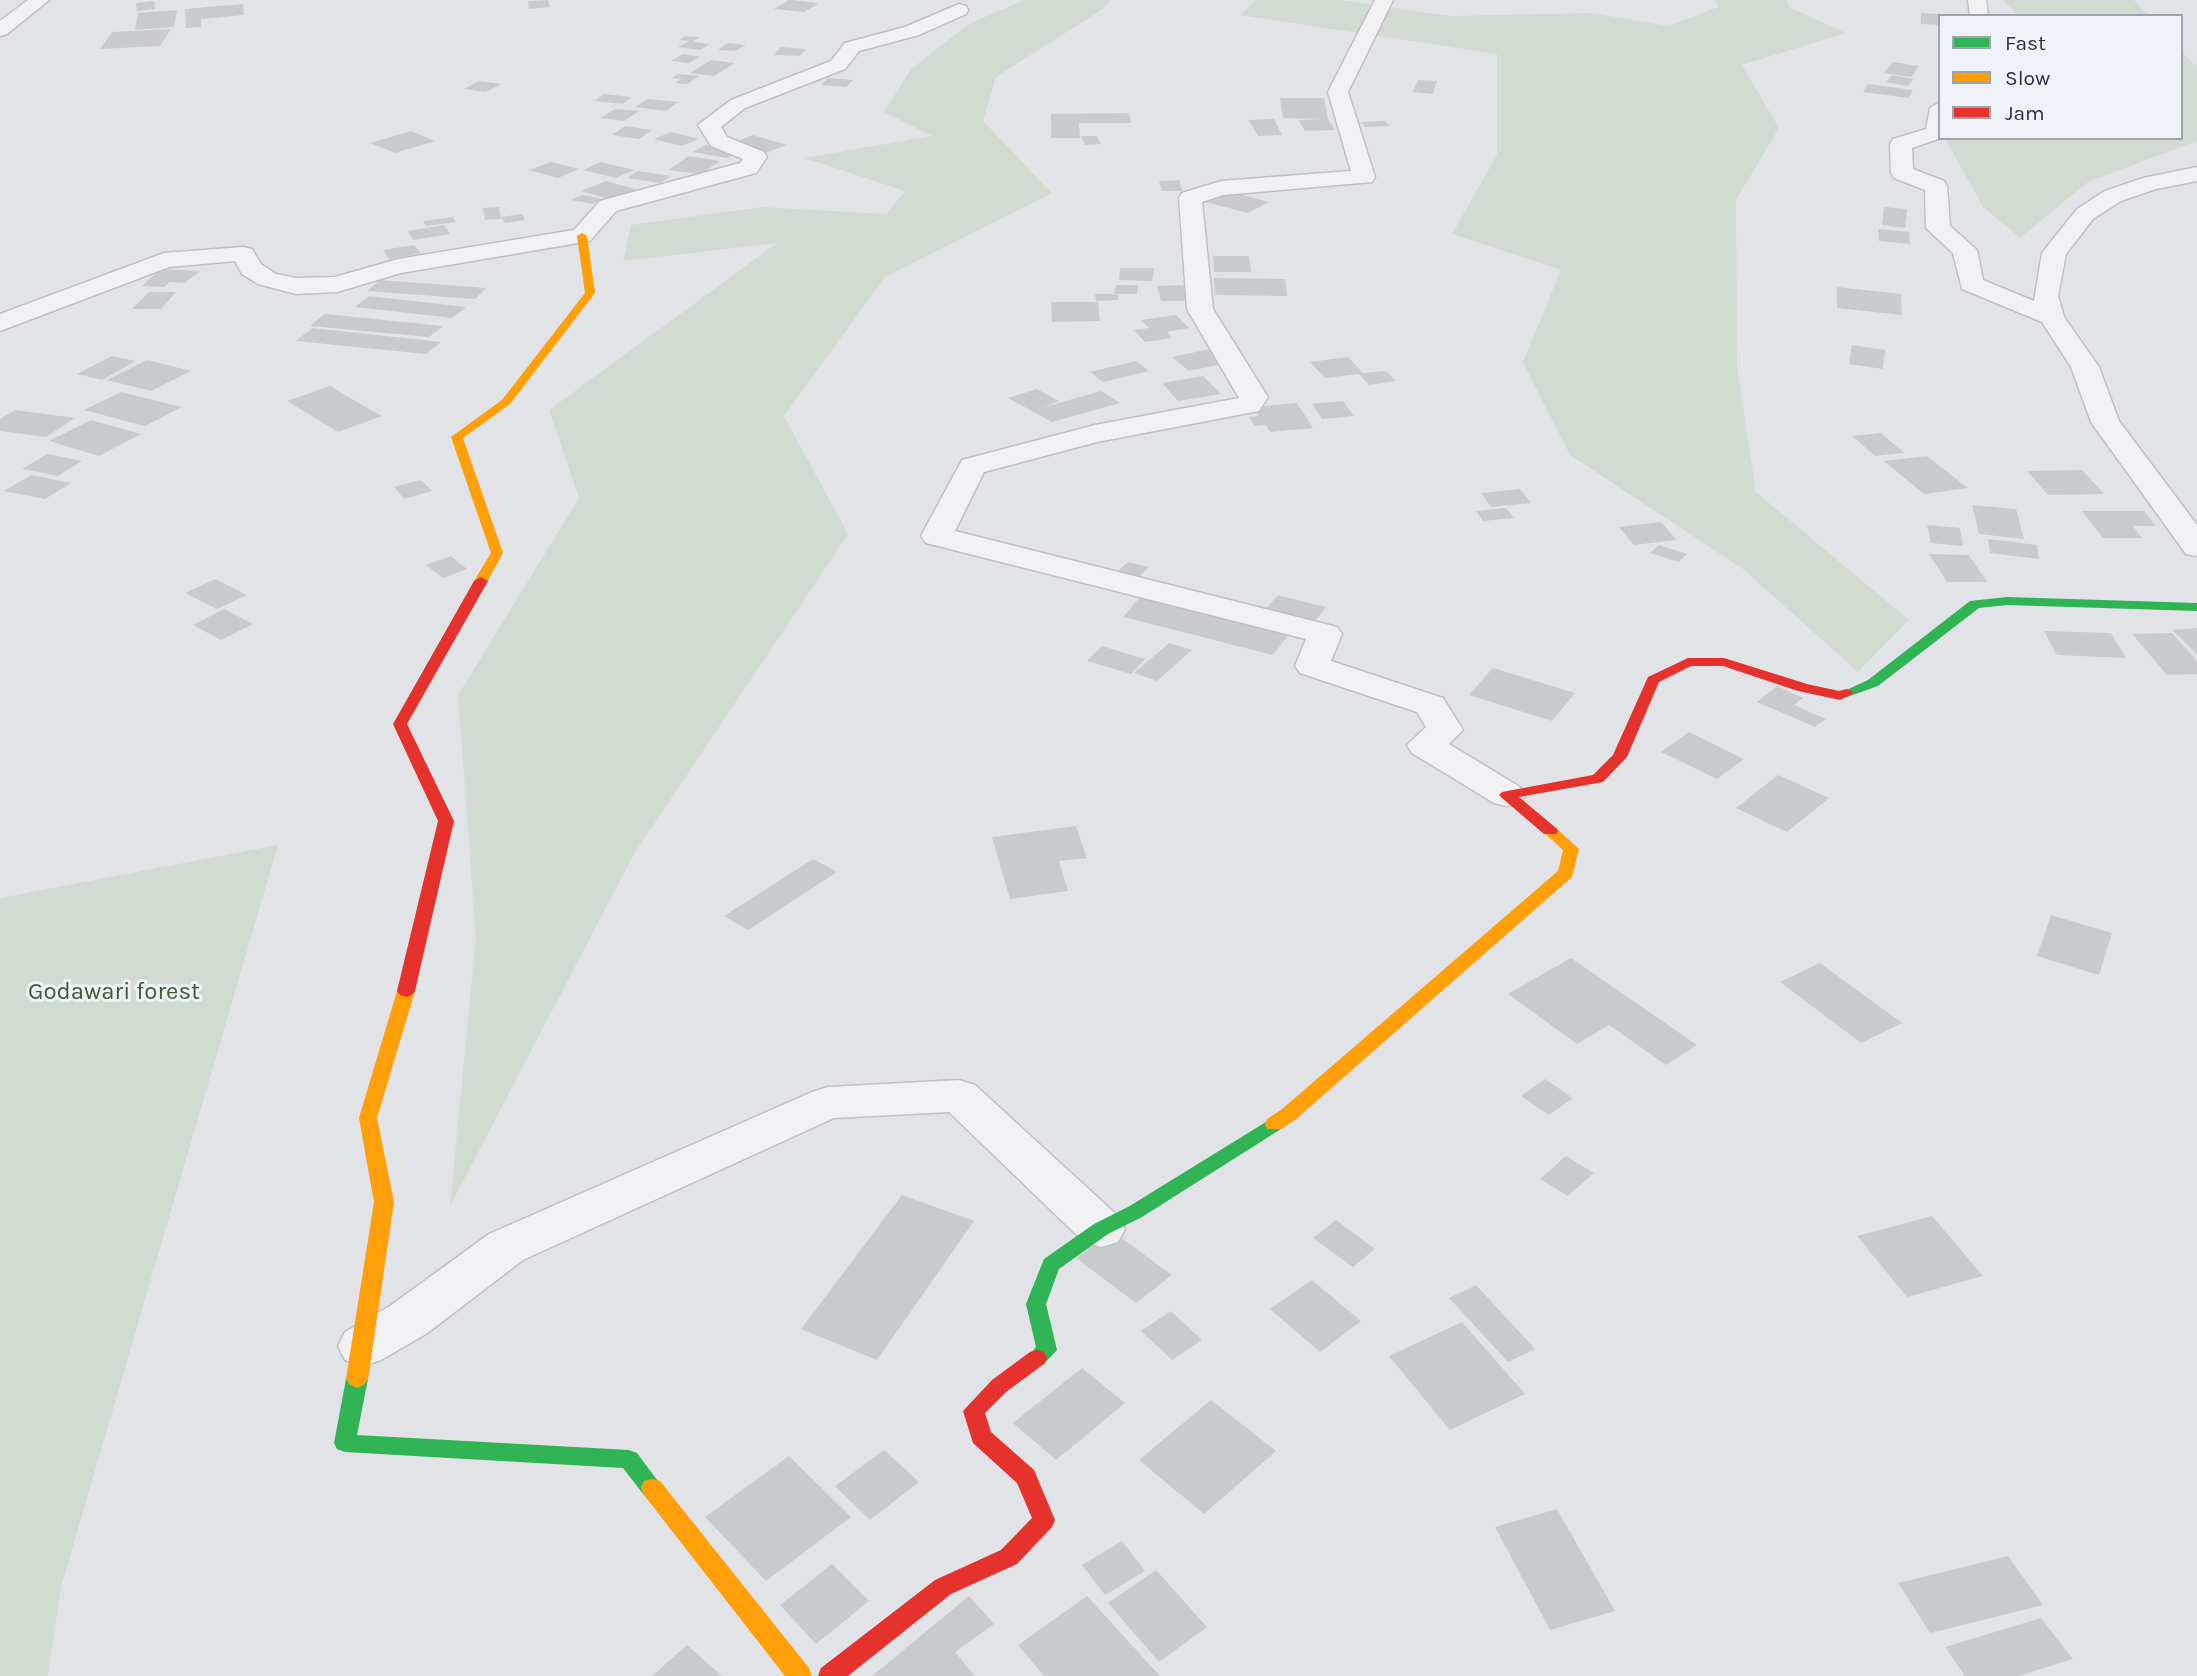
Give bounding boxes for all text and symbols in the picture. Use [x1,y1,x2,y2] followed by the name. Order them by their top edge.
[1938,14,2183,140] legend
[2005,31,2046,55] text: Fast
[2005,66,2050,90] text: Slow
[2005,101,2045,125] text: Jam
[28,978,200,1006] park label: Godawari forest

